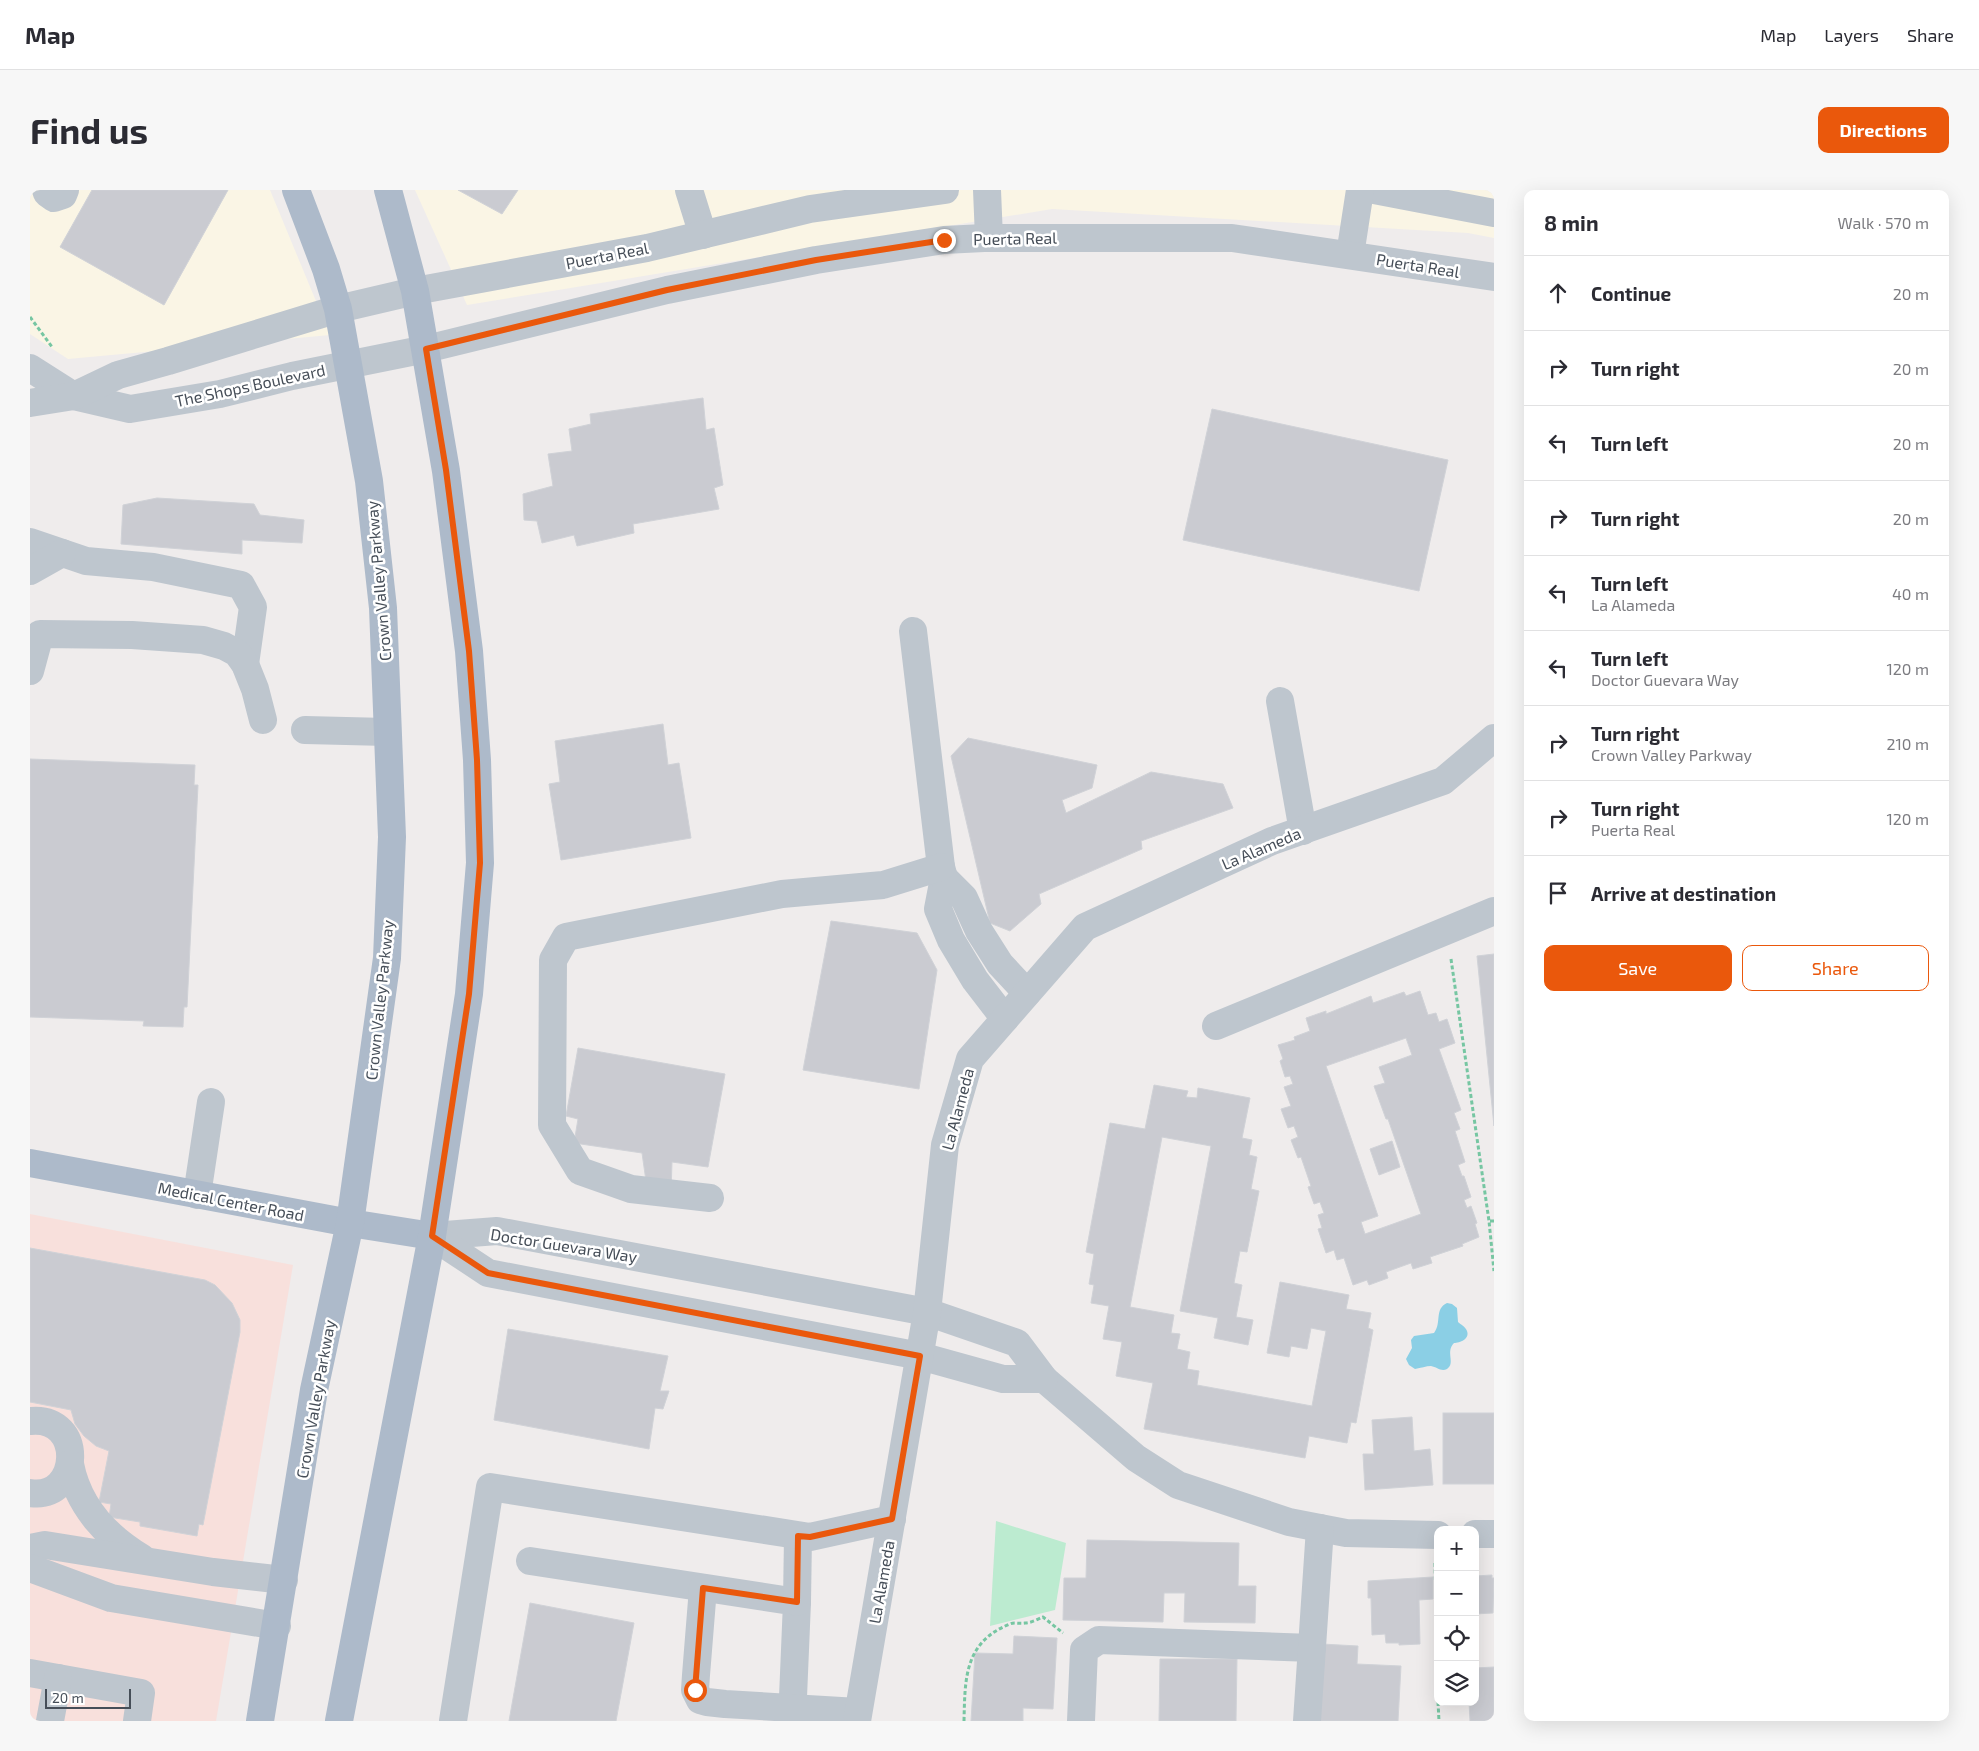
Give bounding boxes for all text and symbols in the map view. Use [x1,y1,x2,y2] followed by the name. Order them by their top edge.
[25,20,75,49] text: Map
[1760,24,1796,46] text: Map
[1824,24,1879,46] text: Layers
[1907,24,1954,46] text: Share
[1818,107,1949,153] button: Directions
[30,109,148,151] text: Find us
[1544,210,1599,235] text: 8 min
[1838,213,1929,232] text: Walk · 570 m
[973,228,1057,248] street label: Puerta Real
[933,229,956,252] route end
[564,238,650,272] street label: Puerta Real
[1375,249,1461,281] street label: Puerta Real
[1544,279,1572,307] icon: ahead
[1591,282,1671,305] text: Continue
[1893,284,1929,303] text: 20 m
[1544,354,1572,382] icon: right
[1591,357,1679,380] text: Turn right
[1893,359,1929,378] text: 20 m
[173,360,327,410] street label: The Shops Boulevard
[1544,429,1572,457] icon: left
[1591,432,1668,455] text: Turn left
[1893,434,1929,453] text: 20 m
[361,499,394,662] street label: Crown Valley Parkway
[1544,504,1572,532] icon: right
[1591,507,1679,530] text: Turn right
[1893,509,1929,528] text: 20 m
[1591,572,1668,595] text: Turn left
[1544,579,1572,607] icon: left
[1892,584,1929,603] text: 40 m
[1591,595,1675,614] text: La Alameda
[1591,647,1668,670] text: Turn left
[1544,654,1572,682] icon: left
[1886,659,1929,678] text: 120 m
[1591,670,1739,689] text: Doctor Guevara Way
[1591,722,1679,745] text: Turn right
[1544,729,1572,757] icon: right
[1886,734,1929,753] text: 210 m
[1591,745,1752,764] text: Crown Valley Parkway
[1591,797,1679,820] text: Turn right
[1544,804,1572,832] icon: right
[1886,809,1929,828] text: 120 m
[1591,820,1675,839] text: Puerta Real
[1219,823,1303,873] street label: La Alameda
[1544,879,1572,907] icon: arrive
[1591,882,1776,905] text: Arrive at destination
[361,918,397,1081] street label: Crown Valley Parkway
[1544,945,1732,991] button: Save
[1742,945,1929,991] button: Share
[937,1066,977,1152] street label: La Alameda
[156,1178,306,1224] street label: Medical Center Road
[489,1224,639,1266] street label: Doctor Guevara Way
[292,1318,338,1480] street label: Crown Valley Parkway
[1434,1526,1479,1706] map controls
[1434,1526,1479,1571] button: +
[864,1539,898,1625] street label: La Alameda
[1434,1571,1479,1616] button: −
[1434,1616,1479,1661] button: locate
[1434,1661,1479,1706] button: layers
[684,1679,707,1702] route start
[45,1686,131,1709] scale bar
[52,1689,84,1706] text: 20 m

